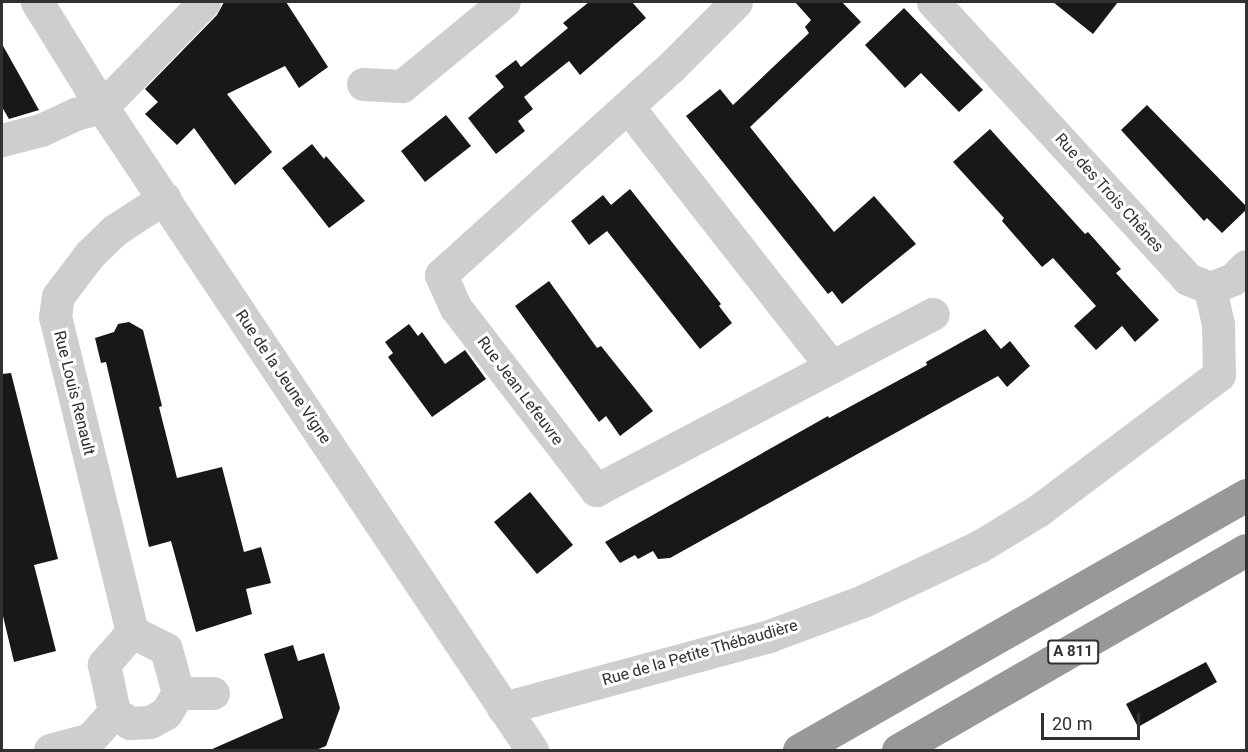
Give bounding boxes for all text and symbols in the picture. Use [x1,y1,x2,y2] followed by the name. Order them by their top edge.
[1050,129,1168,257] street label: Rue des Trois Chênes
[231,307,335,447] street label: Rue de la Jeune Vigne
[49,329,99,457] street label: Rue Louis Renault
[473,333,567,449] street label: Rue Jean Lefeuvre
[600,616,800,690] street label: Rue de la Petite Thébaudière
[1046,640,1100,664] road number: A 811
[1044,701,1143,739] scale bar
[1052,713,1092,734] text: 20 m

